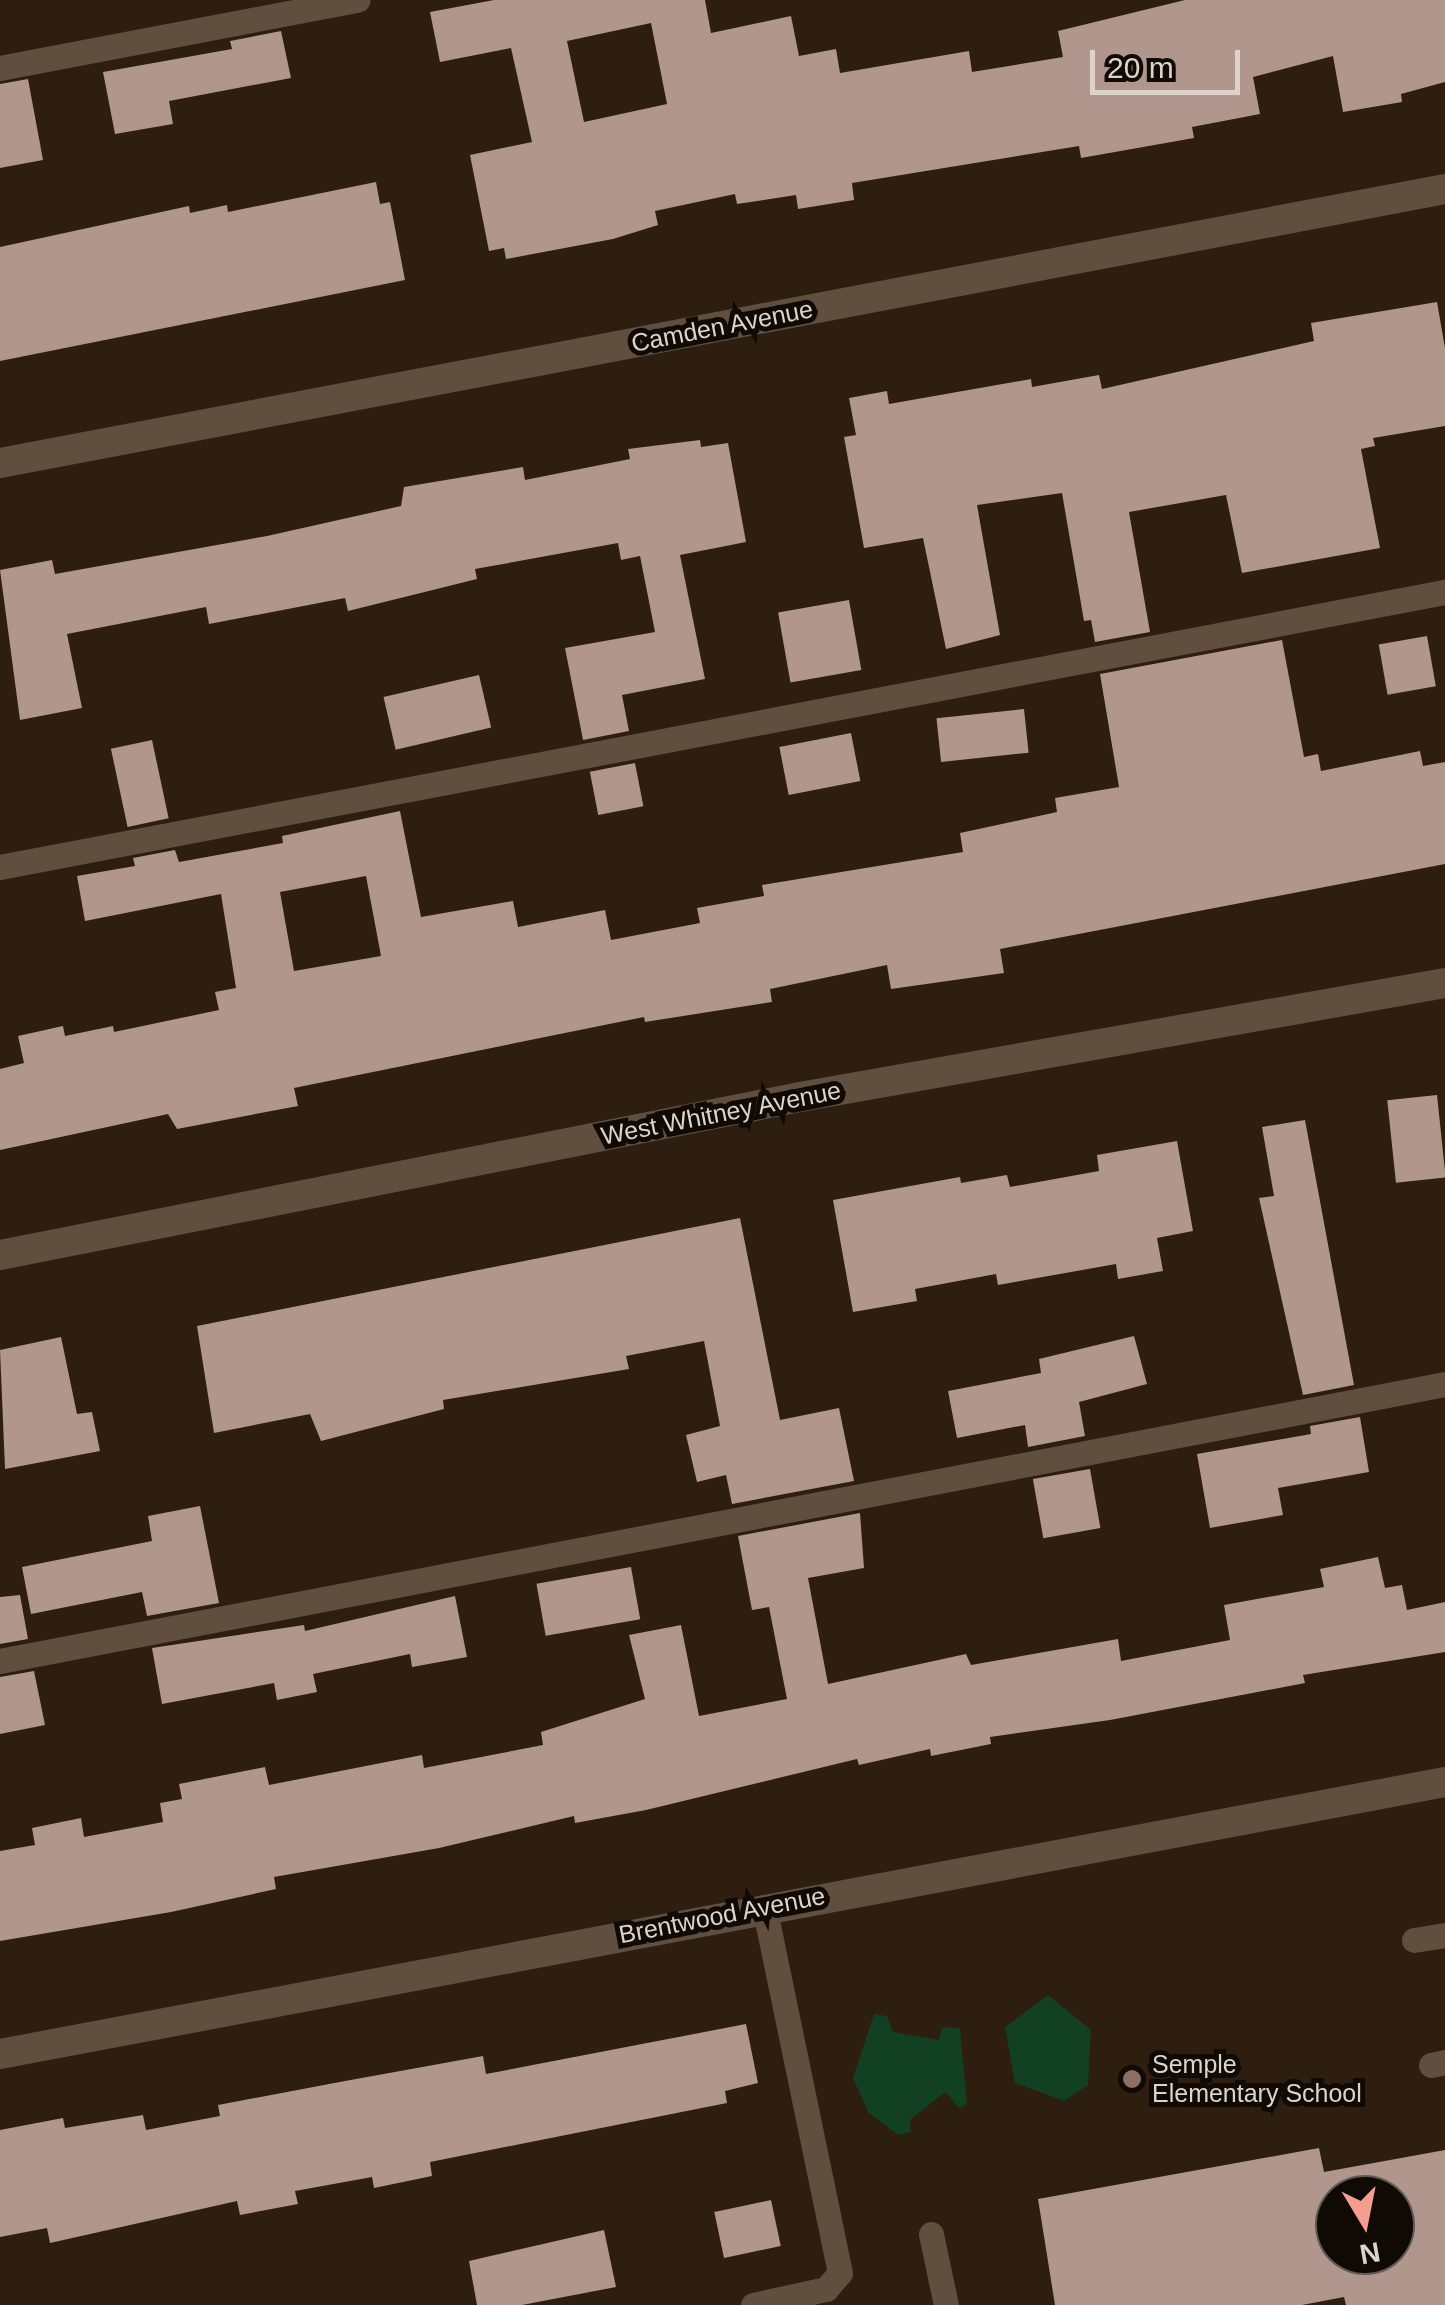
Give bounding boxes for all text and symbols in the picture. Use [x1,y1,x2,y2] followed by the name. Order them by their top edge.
[1095,30,1245,92] scale bar
[1107,51,1174,84] text: 20 m
[628,294,816,358] street label: Camden Avenue
[598,1075,844,1151] street label: West Whitney Avenue
[616,1880,828,1950] street label: Brentwood Avenue
[1152,2050,1362,2109] place label: Semple Elementary School
[1121,2068,1143,2090] marker: Semple Elementary School
[1315,2175,1415,2275] north arrow
[1357,2236,1383,2270] text: N

